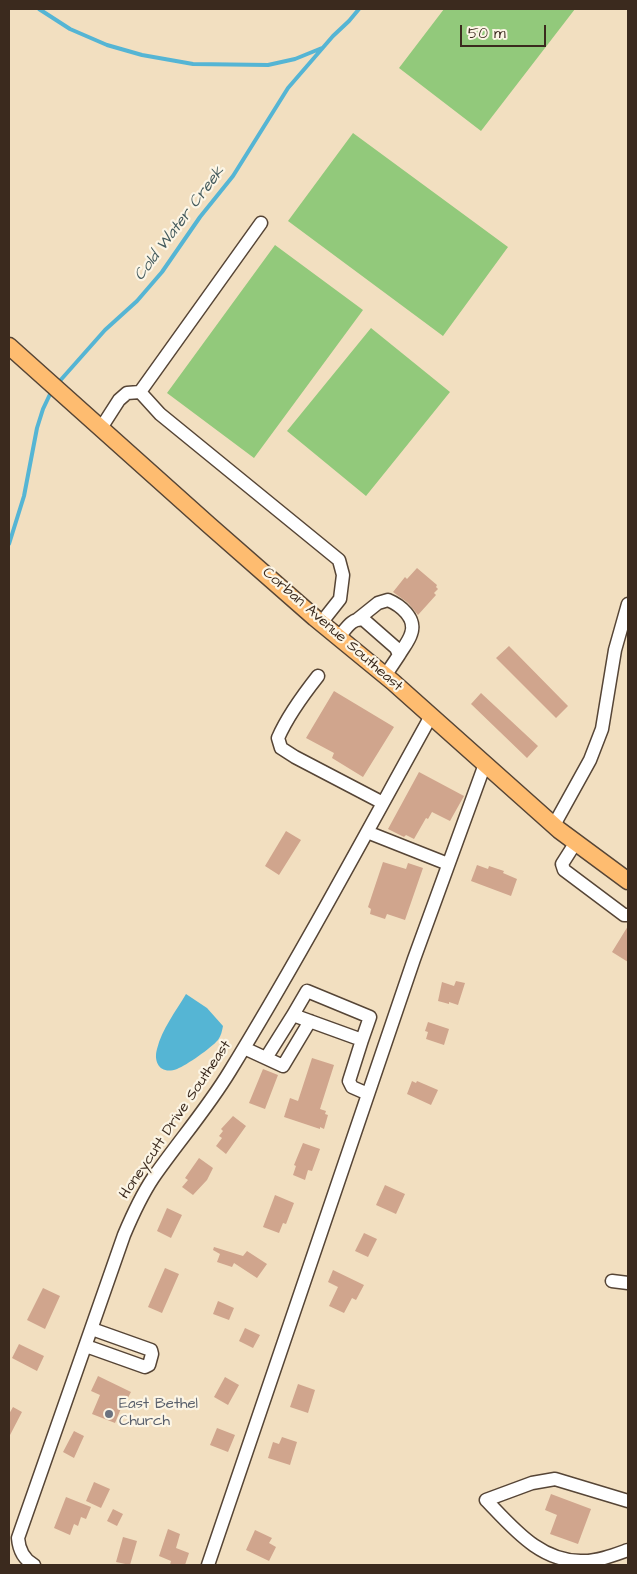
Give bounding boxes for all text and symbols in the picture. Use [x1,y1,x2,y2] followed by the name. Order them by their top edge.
[462,15,548,47] scale bar
[468,23,506,44] text: 50 m
[131,163,229,285] water label: Cold Water Creek
[258,564,406,696] street label: Corban Avenue Southeast
[116,1037,236,1203] street label: Honeycutt Drive Southeast
[119,1396,198,1431] place label: East Bethel Church
[103,1408,115,1420] marker: East Bethel Church

